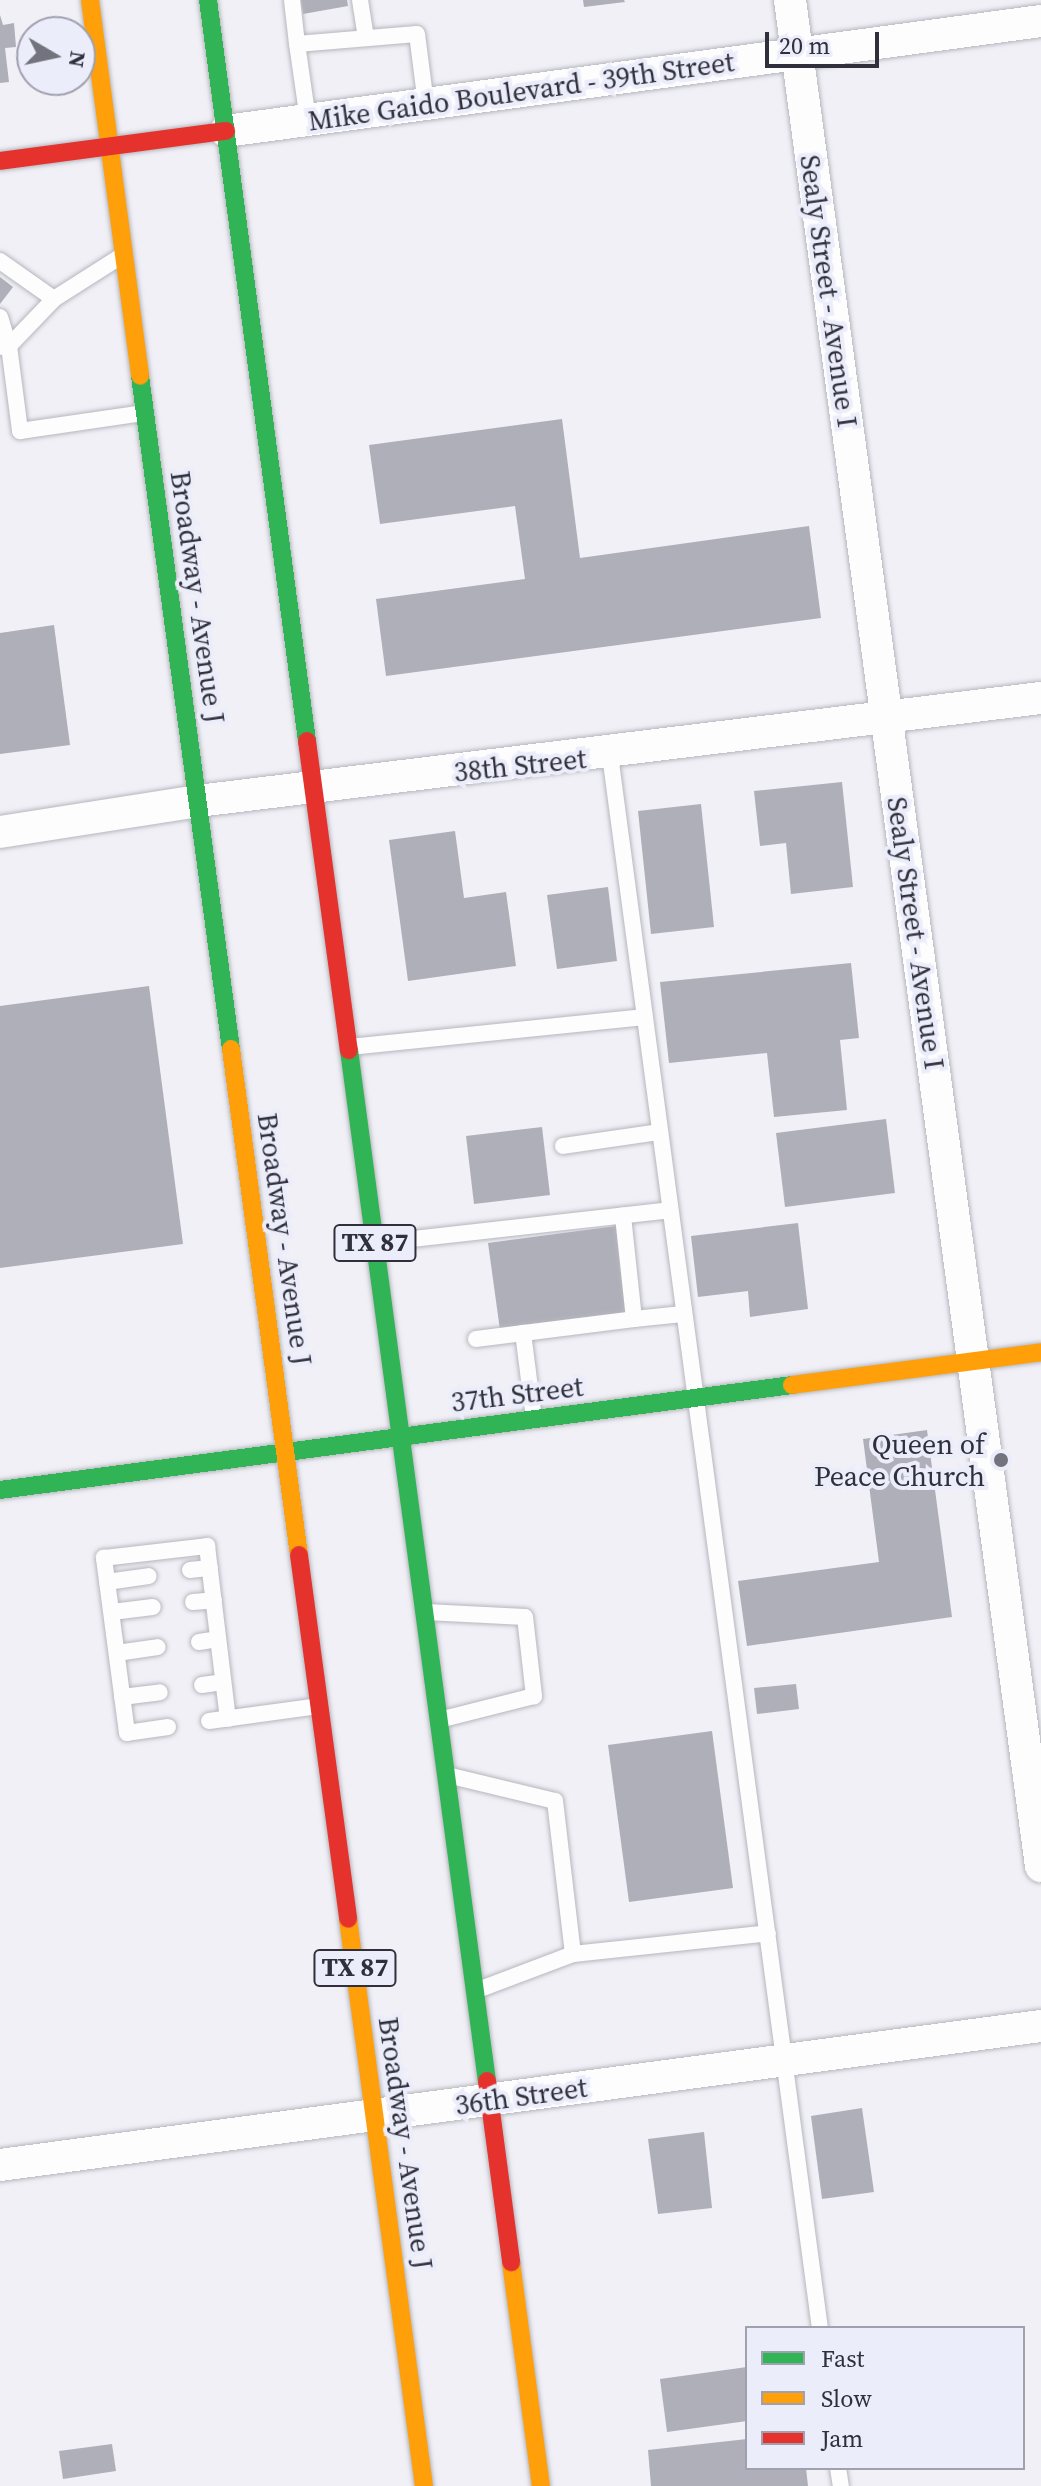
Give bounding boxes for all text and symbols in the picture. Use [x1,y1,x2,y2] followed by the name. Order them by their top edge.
[16,16,96,96] north arrow
[769,16,883,66] scale bar
[779,29,830,62] text: 20 m
[306,44,736,138] street label: Mike Gaido Boulevard - 39th Street
[62,49,94,70] text: N
[793,153,865,429] street label: Sealy Street - Avenue I
[164,469,232,725] street label: Broadway - Avenue J
[452,741,588,789] street label: 38th Street
[880,795,952,1071] street label: Sealy Street - Avenue I
[251,1111,319,1367] street label: Broadway - Avenue J
[333,1221,417,1265] road number: TX 87
[449,1369,585,1419] street label: 37th Street
[814,1427,985,1493] place label: Queen of Peace Church
[992,1451,1010,1469] marker: Queen of Peace Church
[313,1946,397,1990] road number: TX 87
[372,2015,440,2271] street label: Broadway - Avenue J
[453,2070,589,2122] street label: 36th Street
[745,2326,1025,2470] legend
[821,2342,864,2375] text: Fast
[821,2382,872,2415] text: Slow
[821,2422,863,2455] text: Jam

